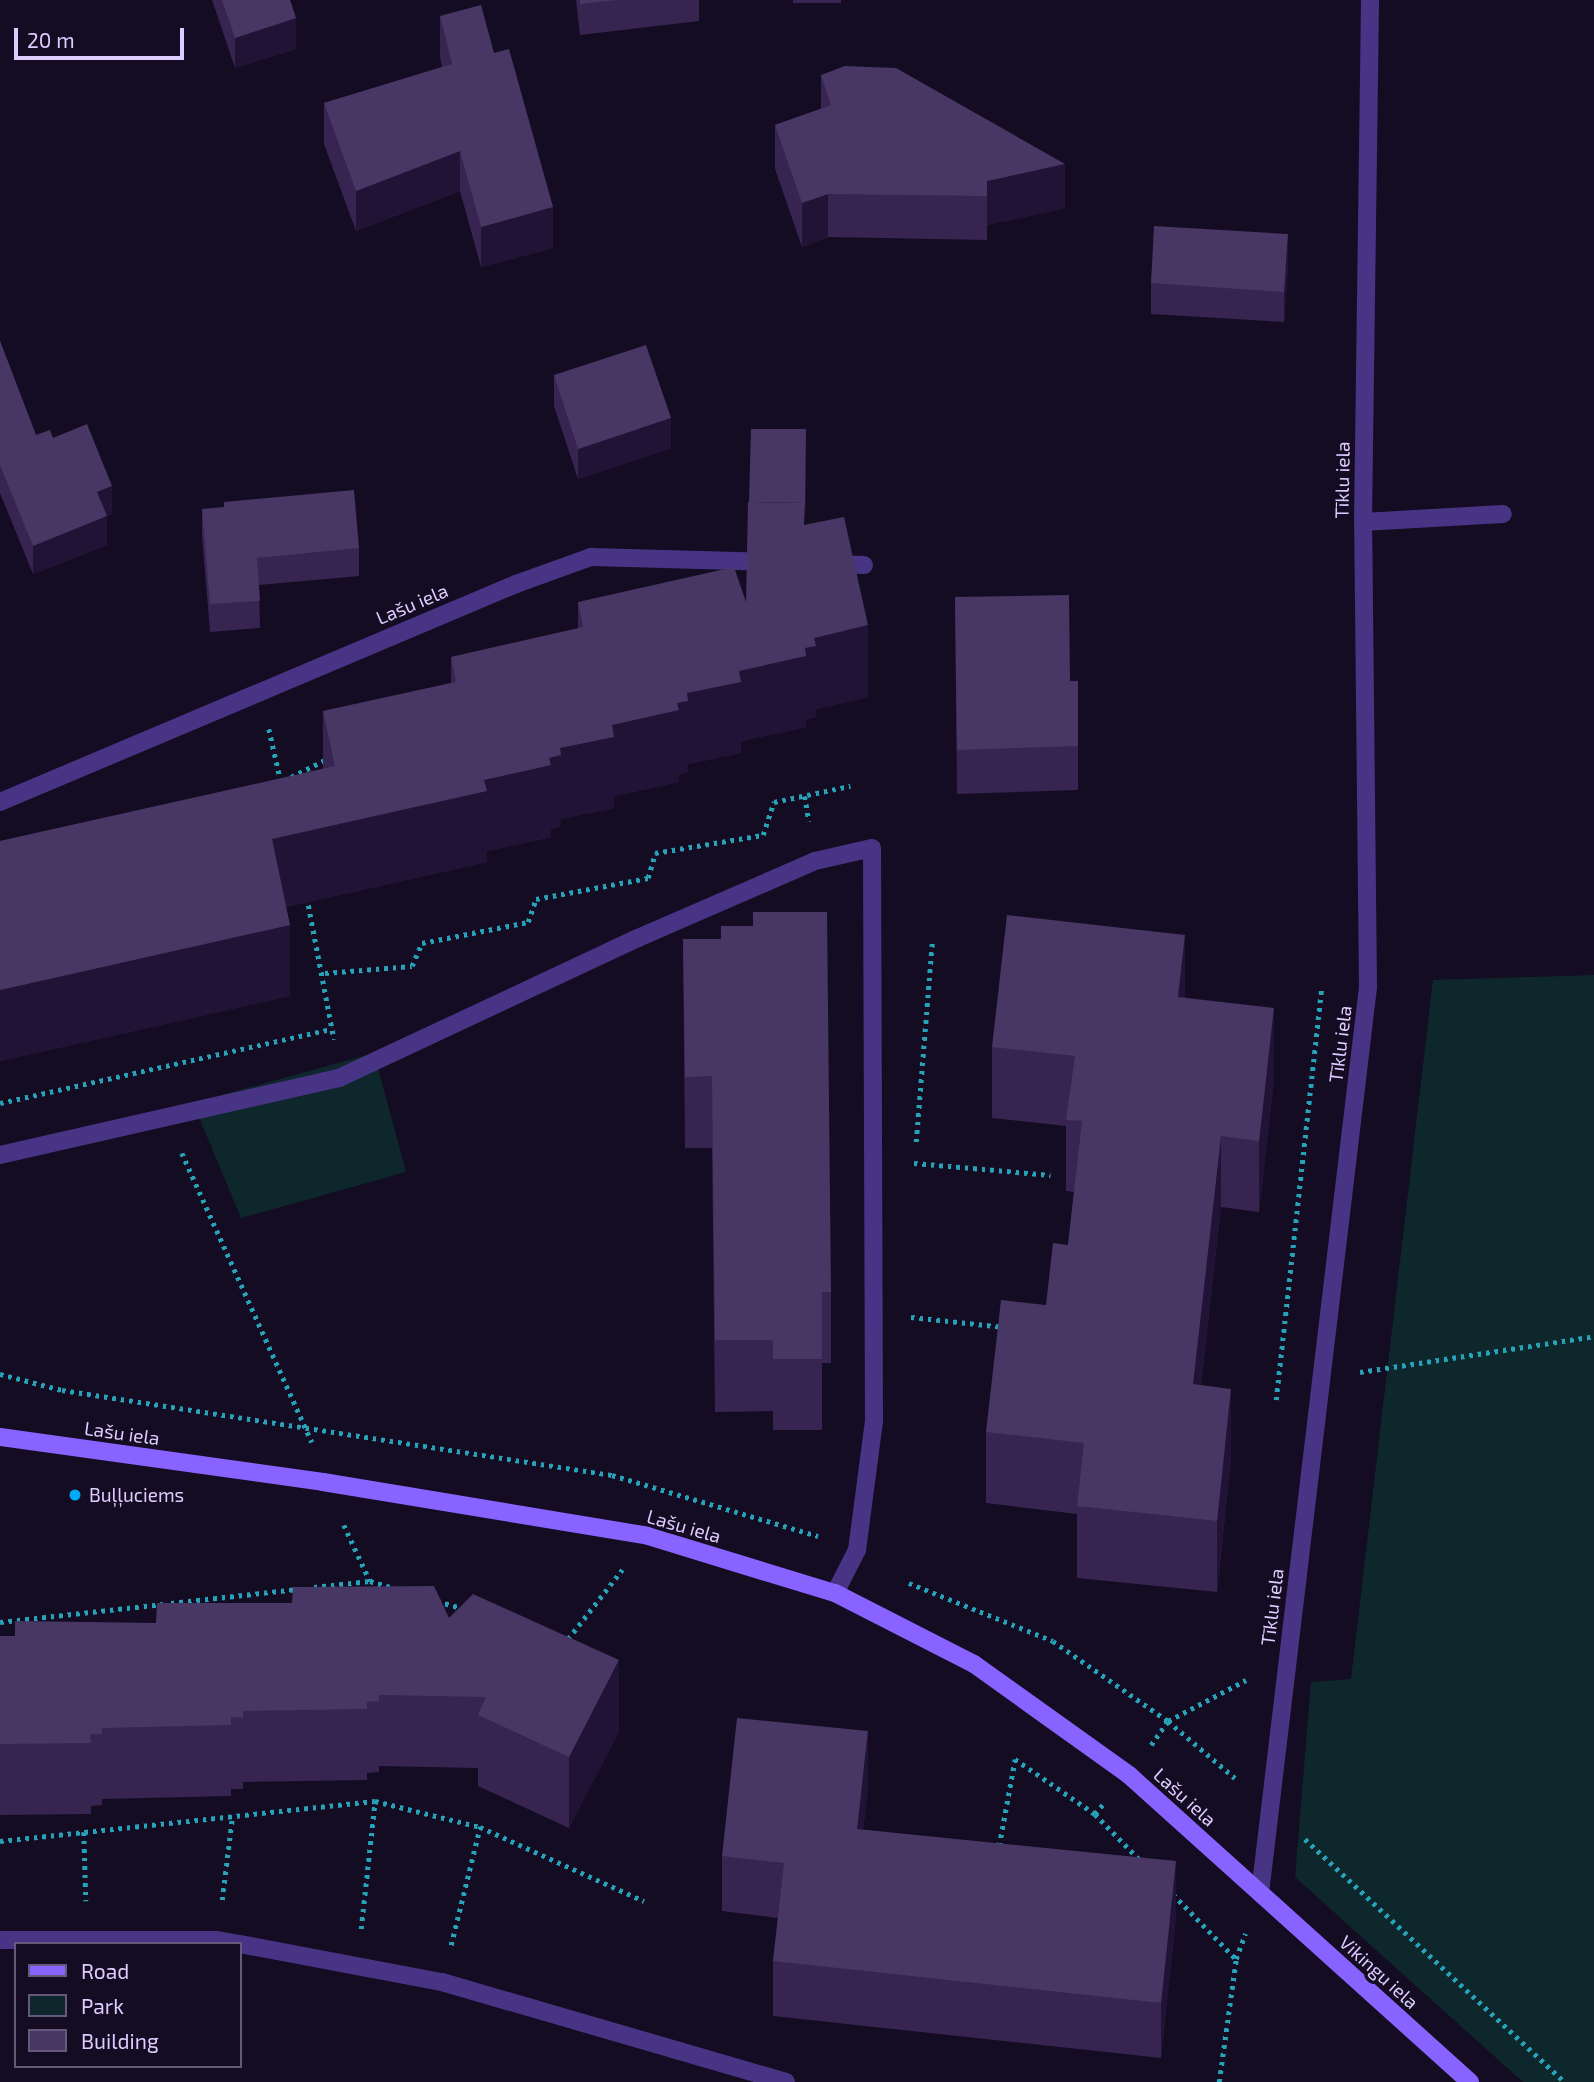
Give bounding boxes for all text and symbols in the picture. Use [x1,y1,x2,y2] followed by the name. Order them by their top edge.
[18,14,187,58] scale bar
[27,27,75,52] text: 20 m
[1330,441,1354,519] street label: Tīklu iela
[373,579,451,629] street label: Lašu iela
[1324,1004,1356,1084] street label: Tīklu iela
[83,1416,161,1450] street label: Lašu iela
[89,1484,184,1506] place label: Buļļuciems
[67,1487,83,1503] marker: Buļļuciems
[644,1505,724,1547] street label: Lašu iela
[1256,1567,1288,1647] street label: Tīklu iela
[1149,1763,1221,1831] street label: Lašu iela
[1335,1931,1423,2013] street label: Vikingu iela
[14,1942,242,2068] legend
[81,1958,129,1983] text: Road
[81,1993,124,2018] text: Park
[81,2028,159,2053] text: Building

